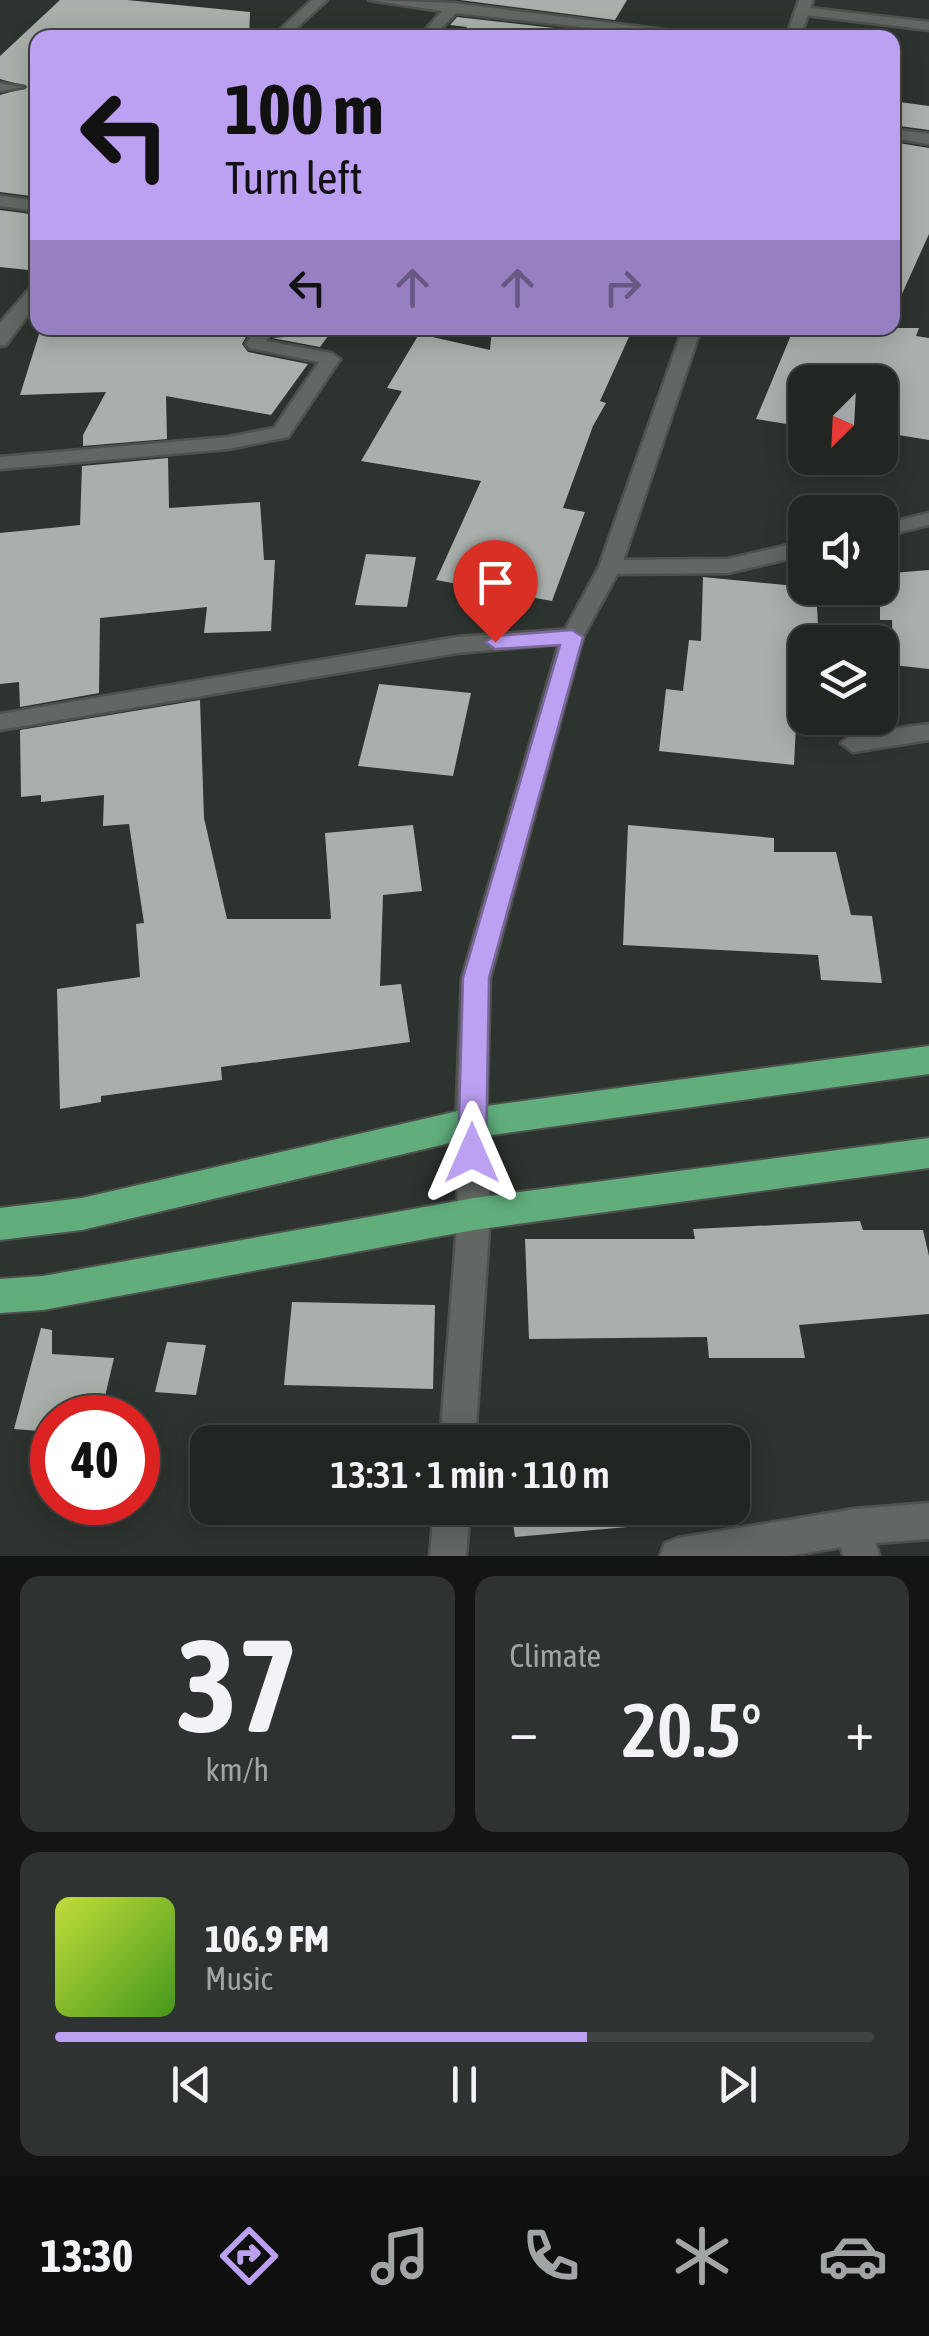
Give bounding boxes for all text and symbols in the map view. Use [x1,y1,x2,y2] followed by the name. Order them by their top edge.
[225,69,384,149] text: 100 m
[60,70,190,200] icon: left
[225,152,363,204] text: Turn left
[280,260,335,315] icon: left
[385,260,440,315] icon: ahead
[490,260,545,315] icon: ahead
[595,260,650,315] icon: right
[788,365,898,475] north arrow
[788,365,898,735] map controls
[788,495,898,605] button: sound
[453,540,538,643] pin
[468,555,523,610] icon: arrive
[788,625,898,735] button: layers
[420,1101,524,1205] position arrow
[30,1395,160,1525] speed limit sign: 40
[330,1453,610,1496] text: 13:31 · 1 min · 110 m
[176,1611,298,1760] text: 37
[510,1637,601,1674] text: Climate
[622,1687,762,1773] text: 20.5°
[510,1699,538,1762] text: −
[845,1699,874,1762] text: +
[206,1751,269,1788] text: km/h
[205,1917,329,1960] text: 106.9 FM
[205,1960,272,1997] text: Music
[164,2057,219,2112] icon: previous
[437,2057,492,2112] icon: pause
[710,2057,765,2112] icon: next
[214,2221,284,2291] icon: directions
[365,2221,435,2291] icon: music
[516,2221,586,2291] icon: phone
[667,2221,737,2291] icon: climate
[818,2221,888,2291] icon: car
[41,2230,133,2282] text: 13:30

